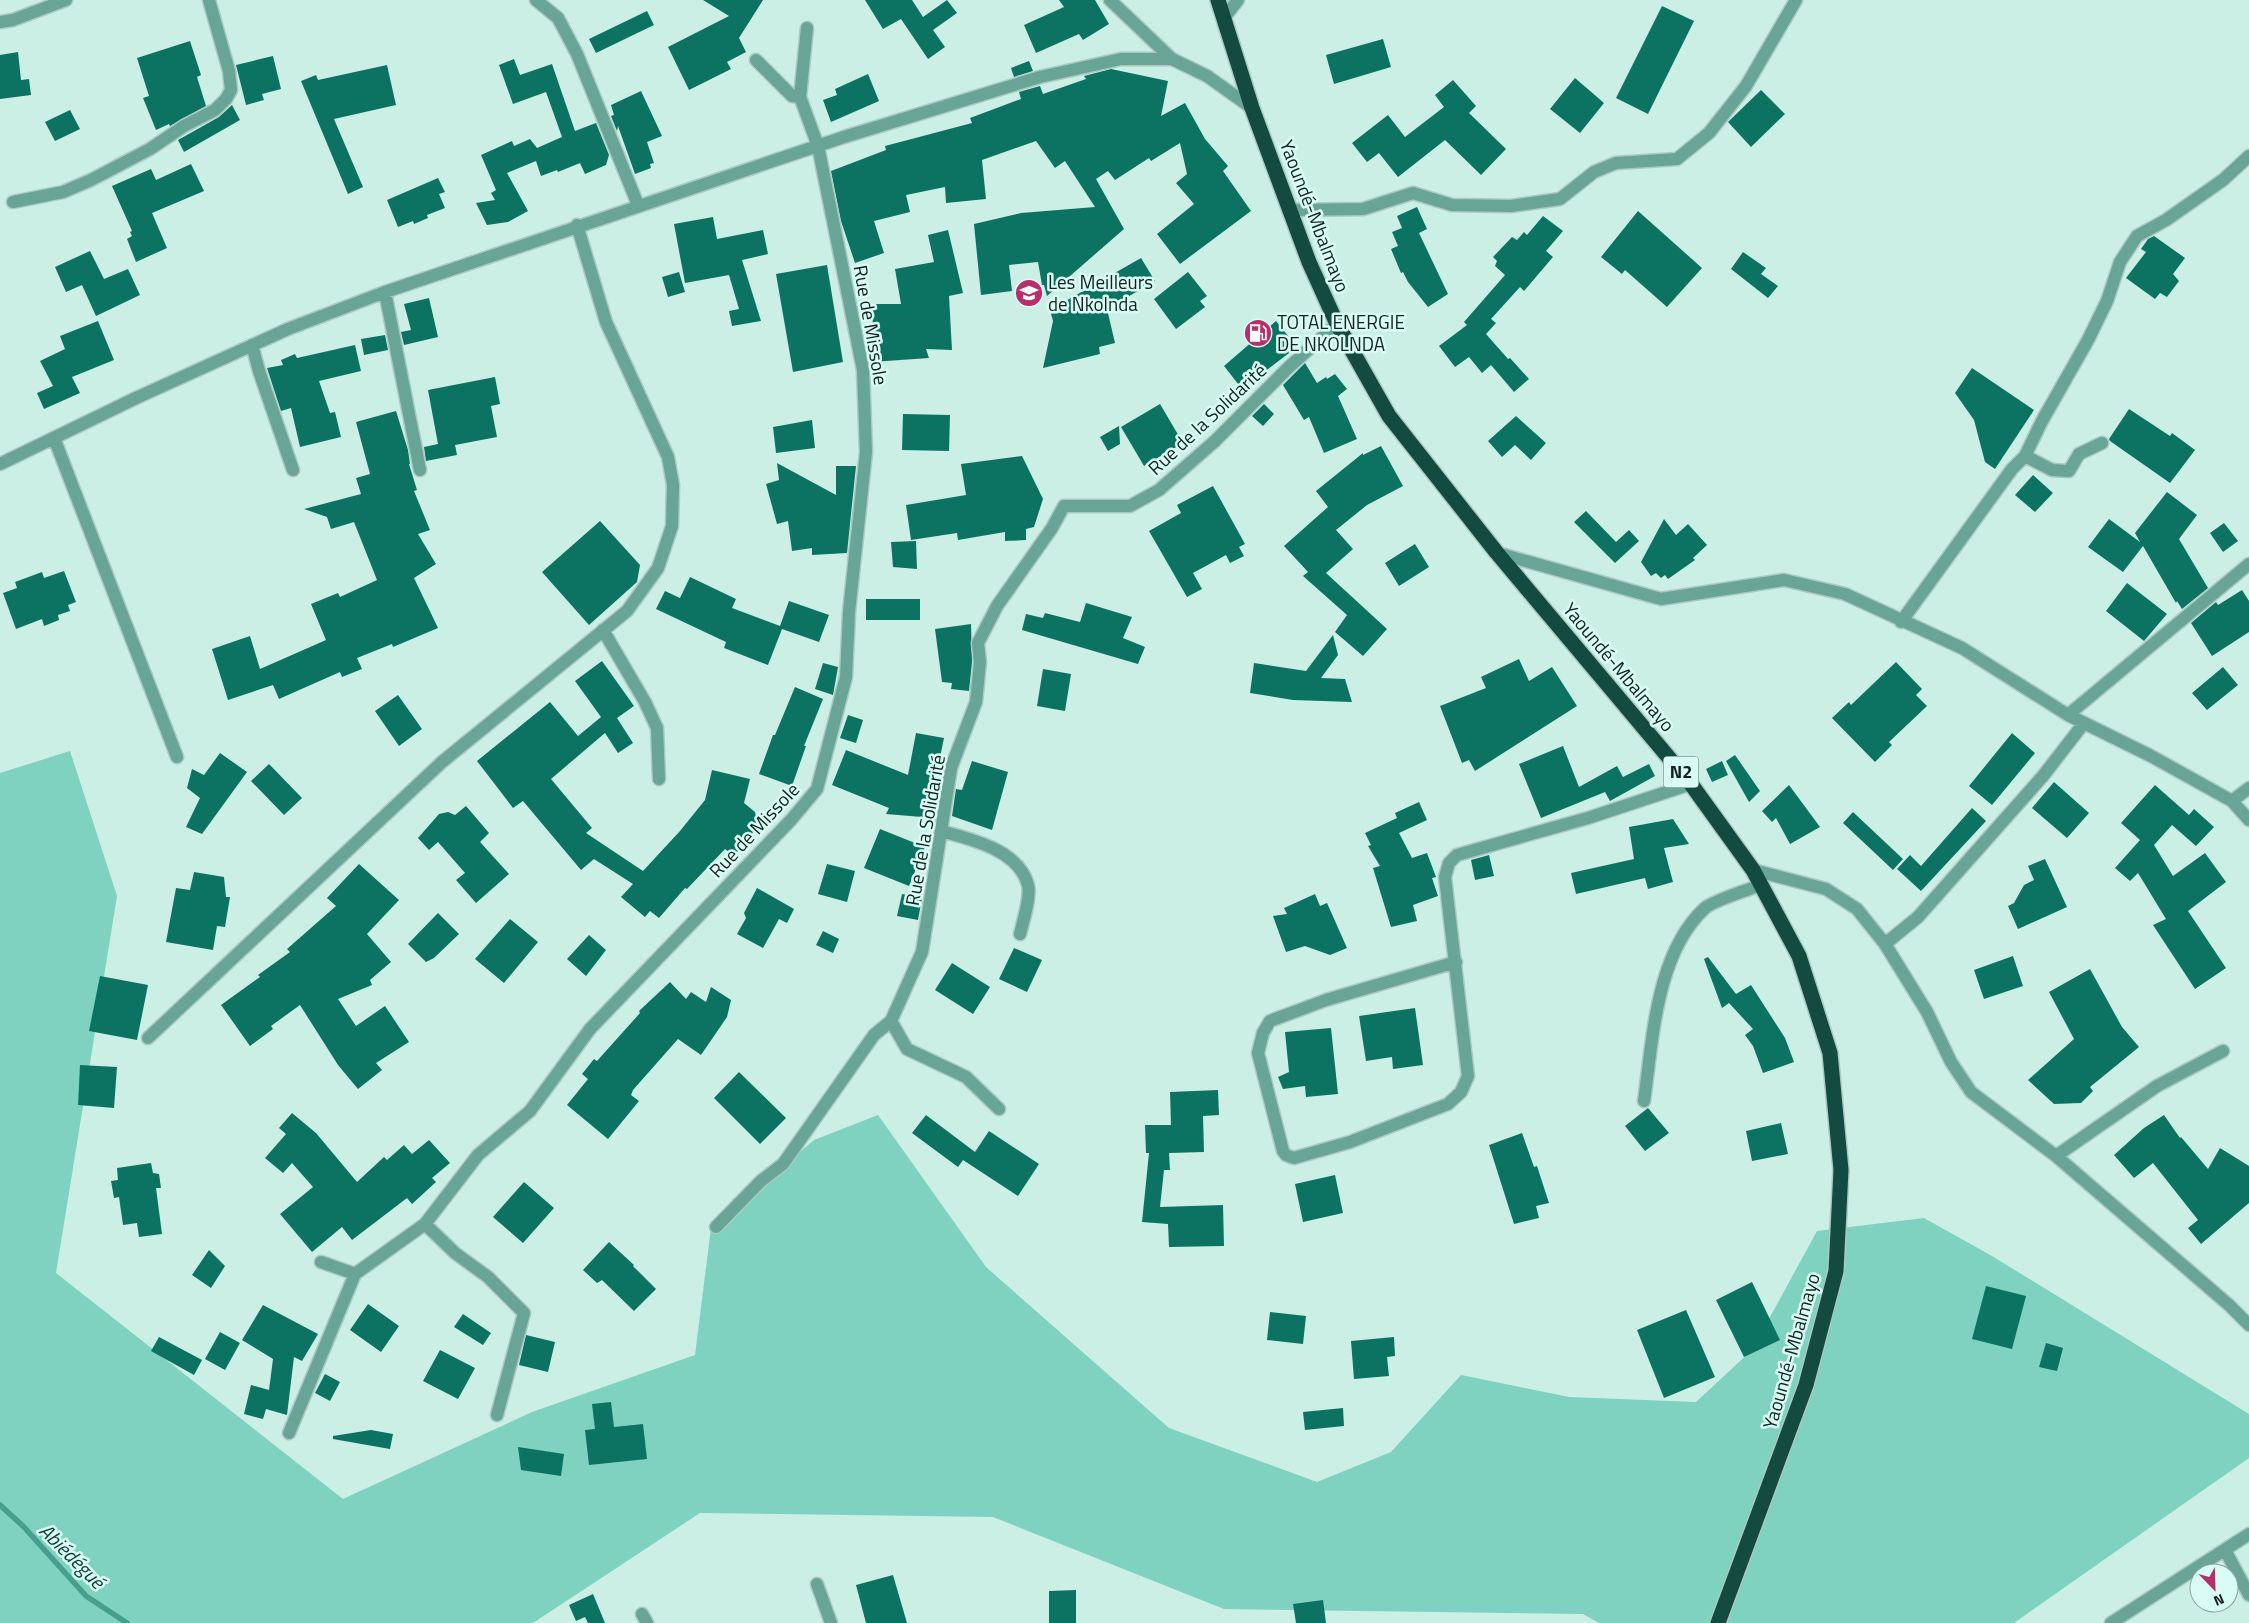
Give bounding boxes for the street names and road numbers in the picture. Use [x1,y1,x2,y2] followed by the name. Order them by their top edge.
[1273,135,1358,296] street label: Yaoundé-Mbalmayo
[847,263,896,387] street label: Rue de Missole
[1141,356,1272,481] street label: Rue de la Solidarité
[1557,596,1682,738] street label: Yaoundé-Mbalmayo
[897,752,952,908] street label: Rue de la Solidarité
[1664,756,1698,788] road number: N2
[702,775,806,884] street label: Rue de Missole
[1754,1269,1827,1432] street label: Yaoundé-Mbalmayo

